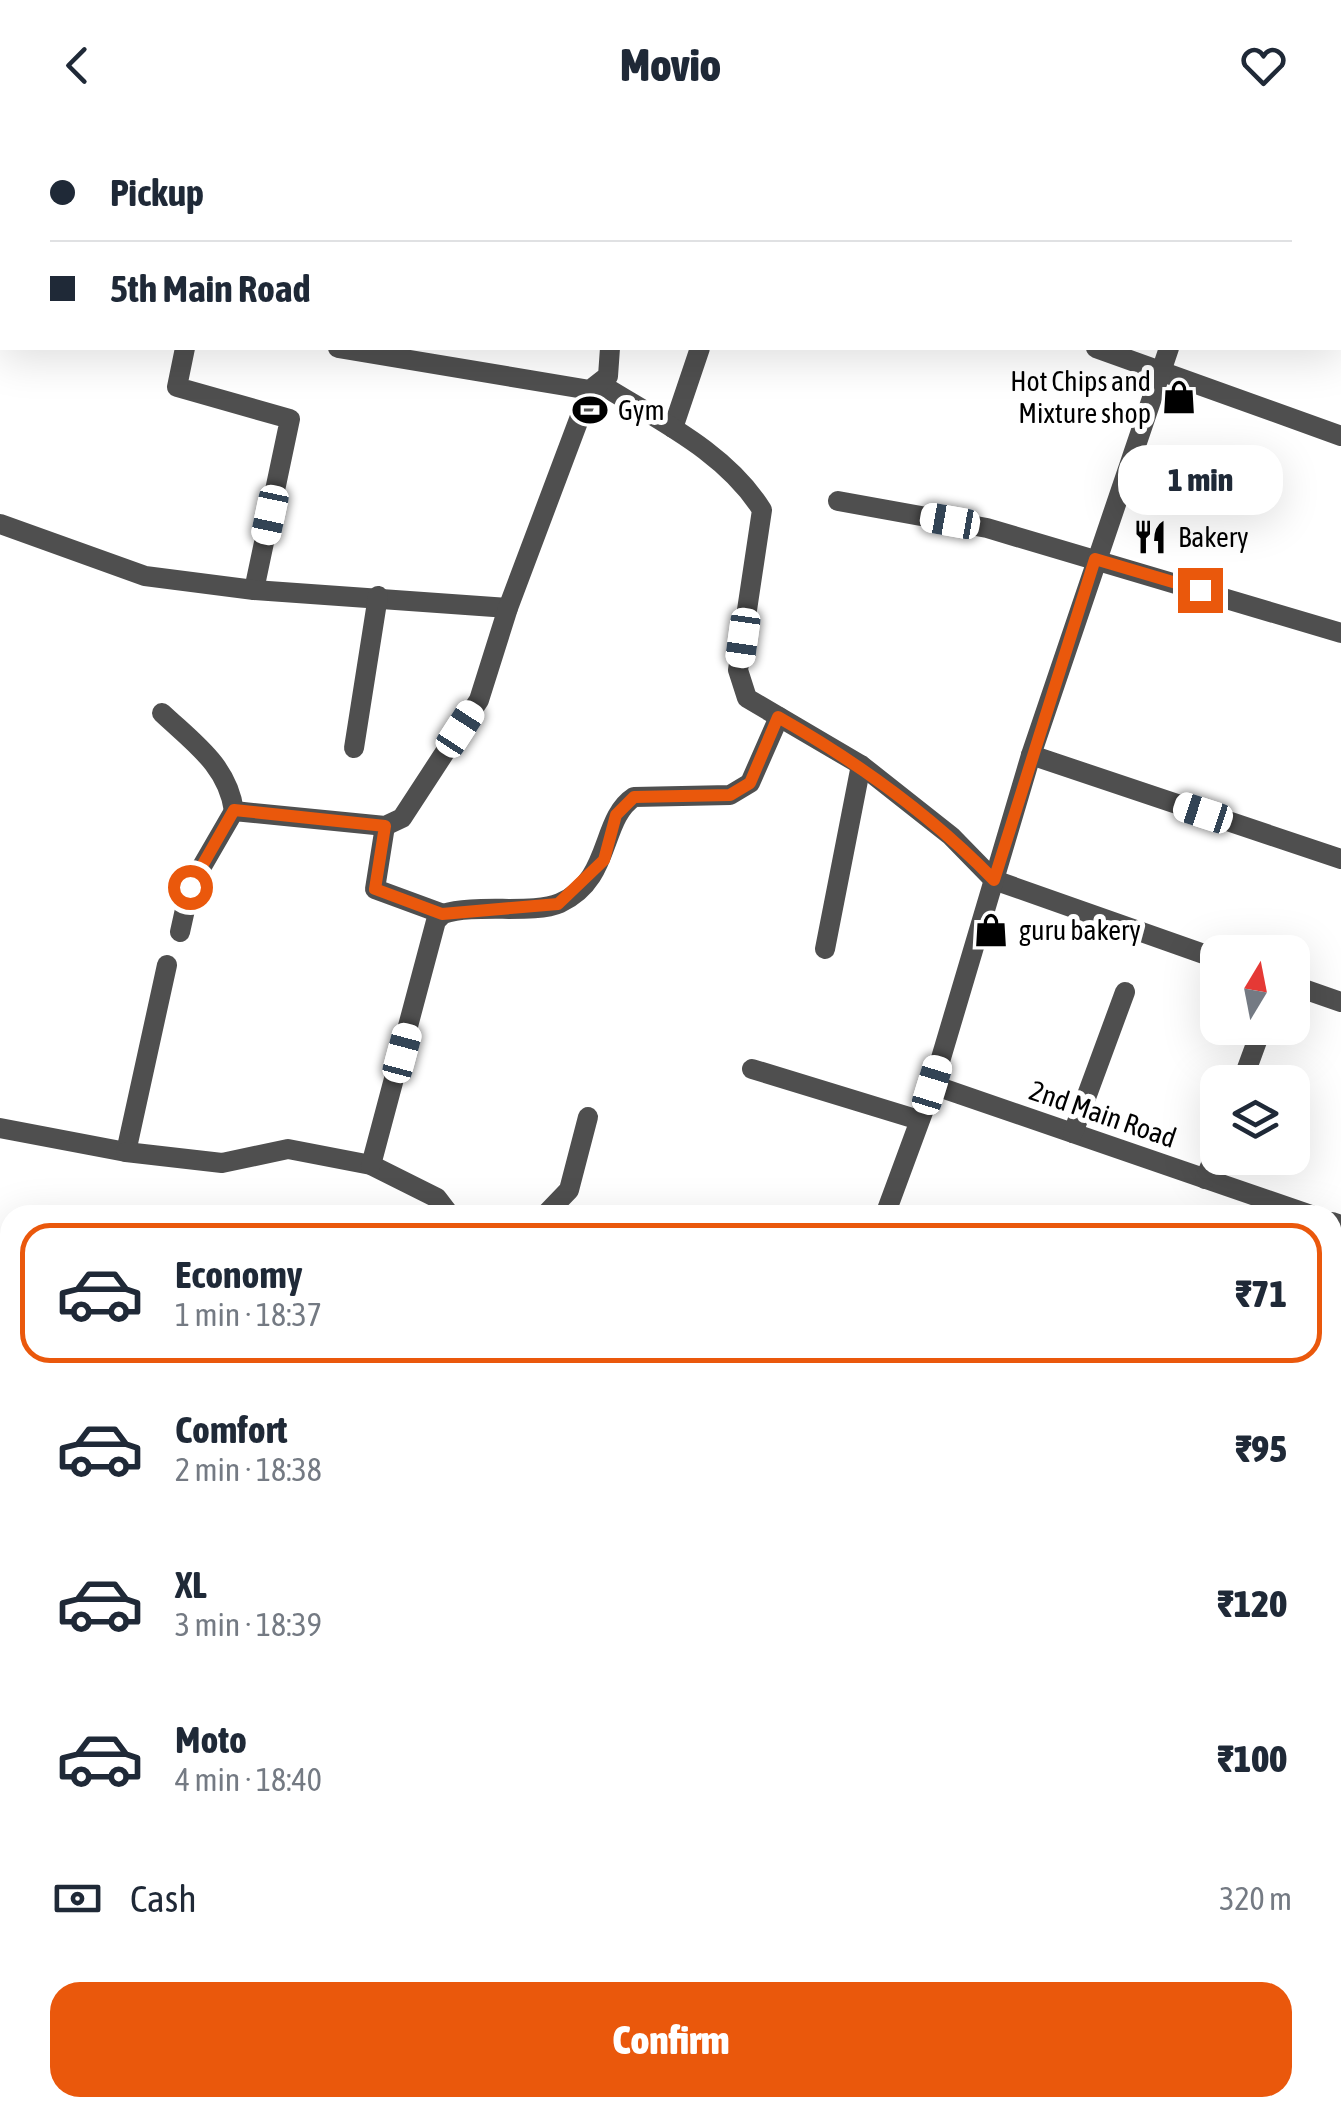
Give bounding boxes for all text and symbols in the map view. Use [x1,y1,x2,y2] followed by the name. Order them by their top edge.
[50,38,105,93] icon: back
[1236,38,1291,93] icon: heart
[620,39,721,91] text: Movio
[110,171,204,214] text: Pickup
[110,267,311,310] text: 5th Main Road
[1010,365,1151,429] place label: Hot Chips and Mixture shop
[1160,378,1198,416] shop icon: Hot Chips and Mixture shop
[571,391,609,429] sports icon: Gym
[618,394,665,426] place label: Gym
[1118,445,1282,515] callout: 1 min
[1168,461,1233,498] text: 1 min
[249,483,291,547] car
[918,501,982,541] car
[1131,518,1169,556] restaurant icon: Bakery
[1178,521,1249,553] place label: Bakery
[1178,568,1223,613] route end
[724,606,762,670] car
[431,696,489,762] car
[1170,789,1236,837] car
[168,865,213,910] route start
[972,911,1010,949] shop icon: guru bakery
[1019,914,1141,946] place label: guru bakery
[1200,935,1310,1045] north arrow
[1200,935,1310,1175] map controls
[380,1020,424,1086] car
[909,1052,955,1118] car
[1200,1065,1310,1175] button: layers
[1025,1074,1181,1154] street label: 2nd Main Road
[55,1248,145,1338] icon: car
[175,1253,302,1296] text: Economy
[1235,1272,1287,1315] text: ₹71
[175,1296,322,1333] text: 1 min · 18:37
[55,1403,145,1493] icon: car
[175,1408,287,1451] text: Comfort
[1235,1427,1287,1470] text: ₹95
[175,1451,322,1488] text: 2 min · 18:38
[55,1558,145,1648] icon: car
[175,1563,207,1606] text: XL
[1217,1582,1287,1625] text: ₹120
[175,1606,322,1643] text: 3 min · 18:39
[55,1713,145,1803] icon: car
[175,1718,247,1761] text: Moto
[1217,1737,1287,1780] text: ₹100
[175,1761,322,1798] text: 4 min · 18:40
[50,1871,105,1926] icon: cash
[130,1877,197,1920] text: Cash
[1219,1880,1292,1917] text: 320 m
[50,1982,1292,2097] button: Confirm

